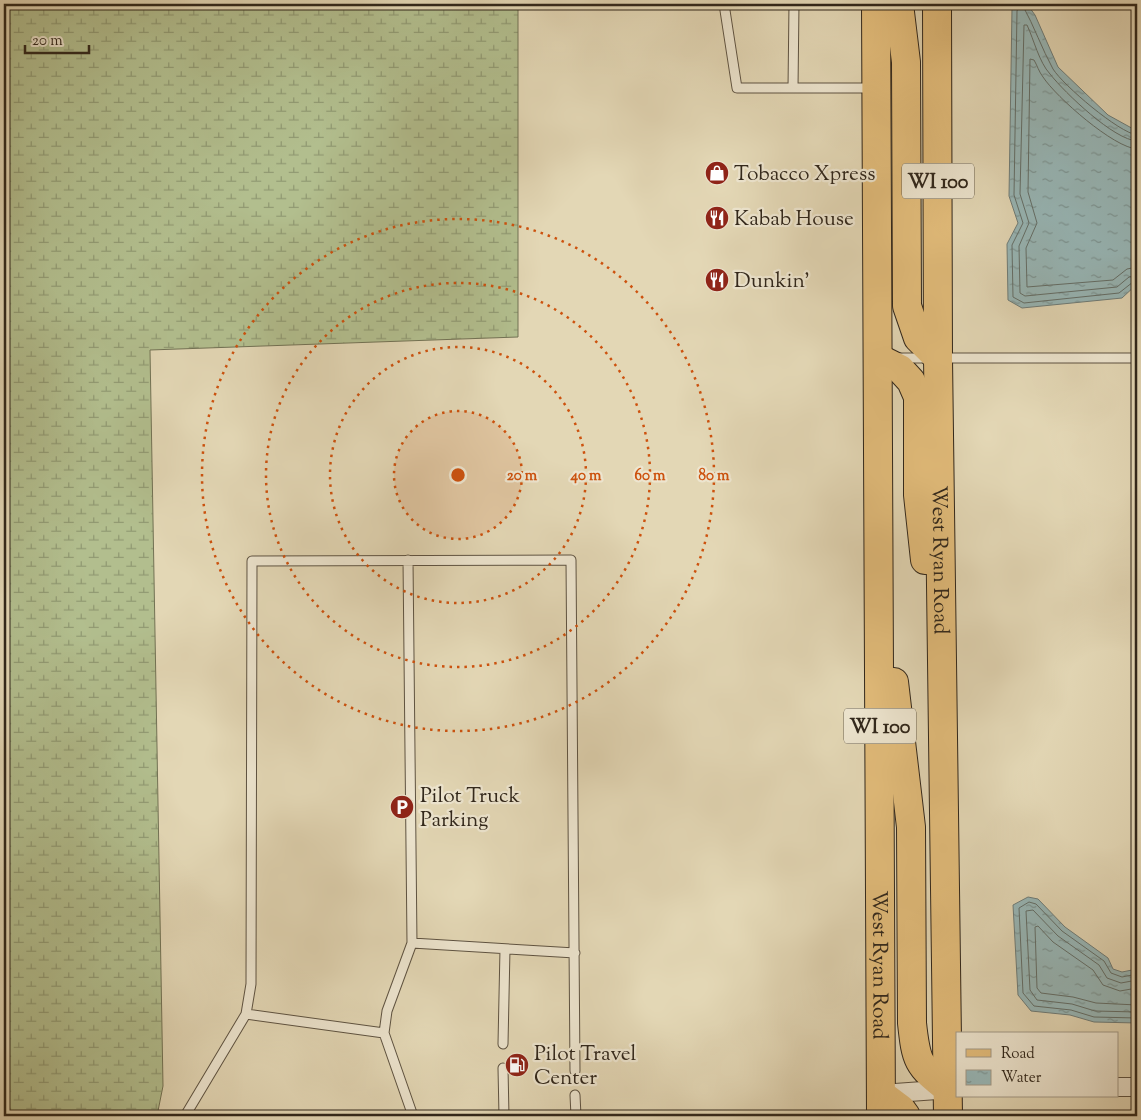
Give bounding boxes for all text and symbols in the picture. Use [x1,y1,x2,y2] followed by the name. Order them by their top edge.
[25,22,89,54] scale bar
[32,31,63,52] text: 20 m
[704,160,730,186] shop icon: Tobacco Xpress
[734,160,875,190] place label: Tobacco Xpress
[902,164,974,198] road number: WI 100
[704,205,730,231] restaurant icon: Kabab House
[734,205,854,235] place label: Kabab House
[704,267,730,293] restaurant icon: Dunkin'
[734,267,810,297] place label: Dunkin'
[449,466,467,484] centre of rings
[507,466,538,487] text: 20 m
[570,466,602,487] text: 40 m
[635,466,666,487] text: 60 m
[698,466,730,487] text: 80 m
[923,485,955,635] street label: West Ryan Road
[844,708,916,744] road number: WI 100
[420,782,520,836] place label: Pilot Truck Parking
[389,794,415,820] parking icon: Pilot Truck Parking
[863,890,894,1040] street label: West Ryan Road
[956,1032,1118,1098] legend
[534,1040,636,1094] place label: Pilot Travel Center
[1001,1044,1035,1065] text: Road
[504,1052,530,1078] fuel station icon: Pilot Travel Center
[1001,1068,1042,1089] text: Water

